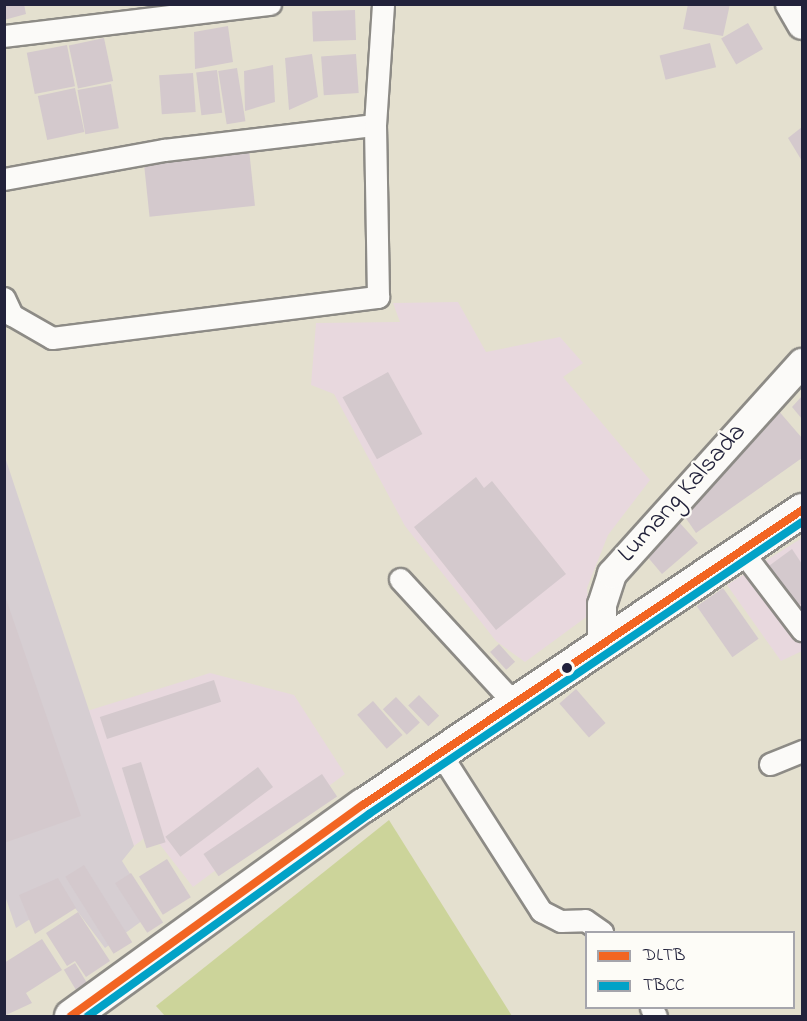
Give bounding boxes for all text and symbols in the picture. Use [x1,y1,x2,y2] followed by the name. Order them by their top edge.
[612,418,754,570] street label: Lumang Kalsada
[561,662,573,674] unlabelled marker
[585,931,795,1009] legend
[643,943,685,969] text: DLTB
[643,973,685,999] text: TBCC

